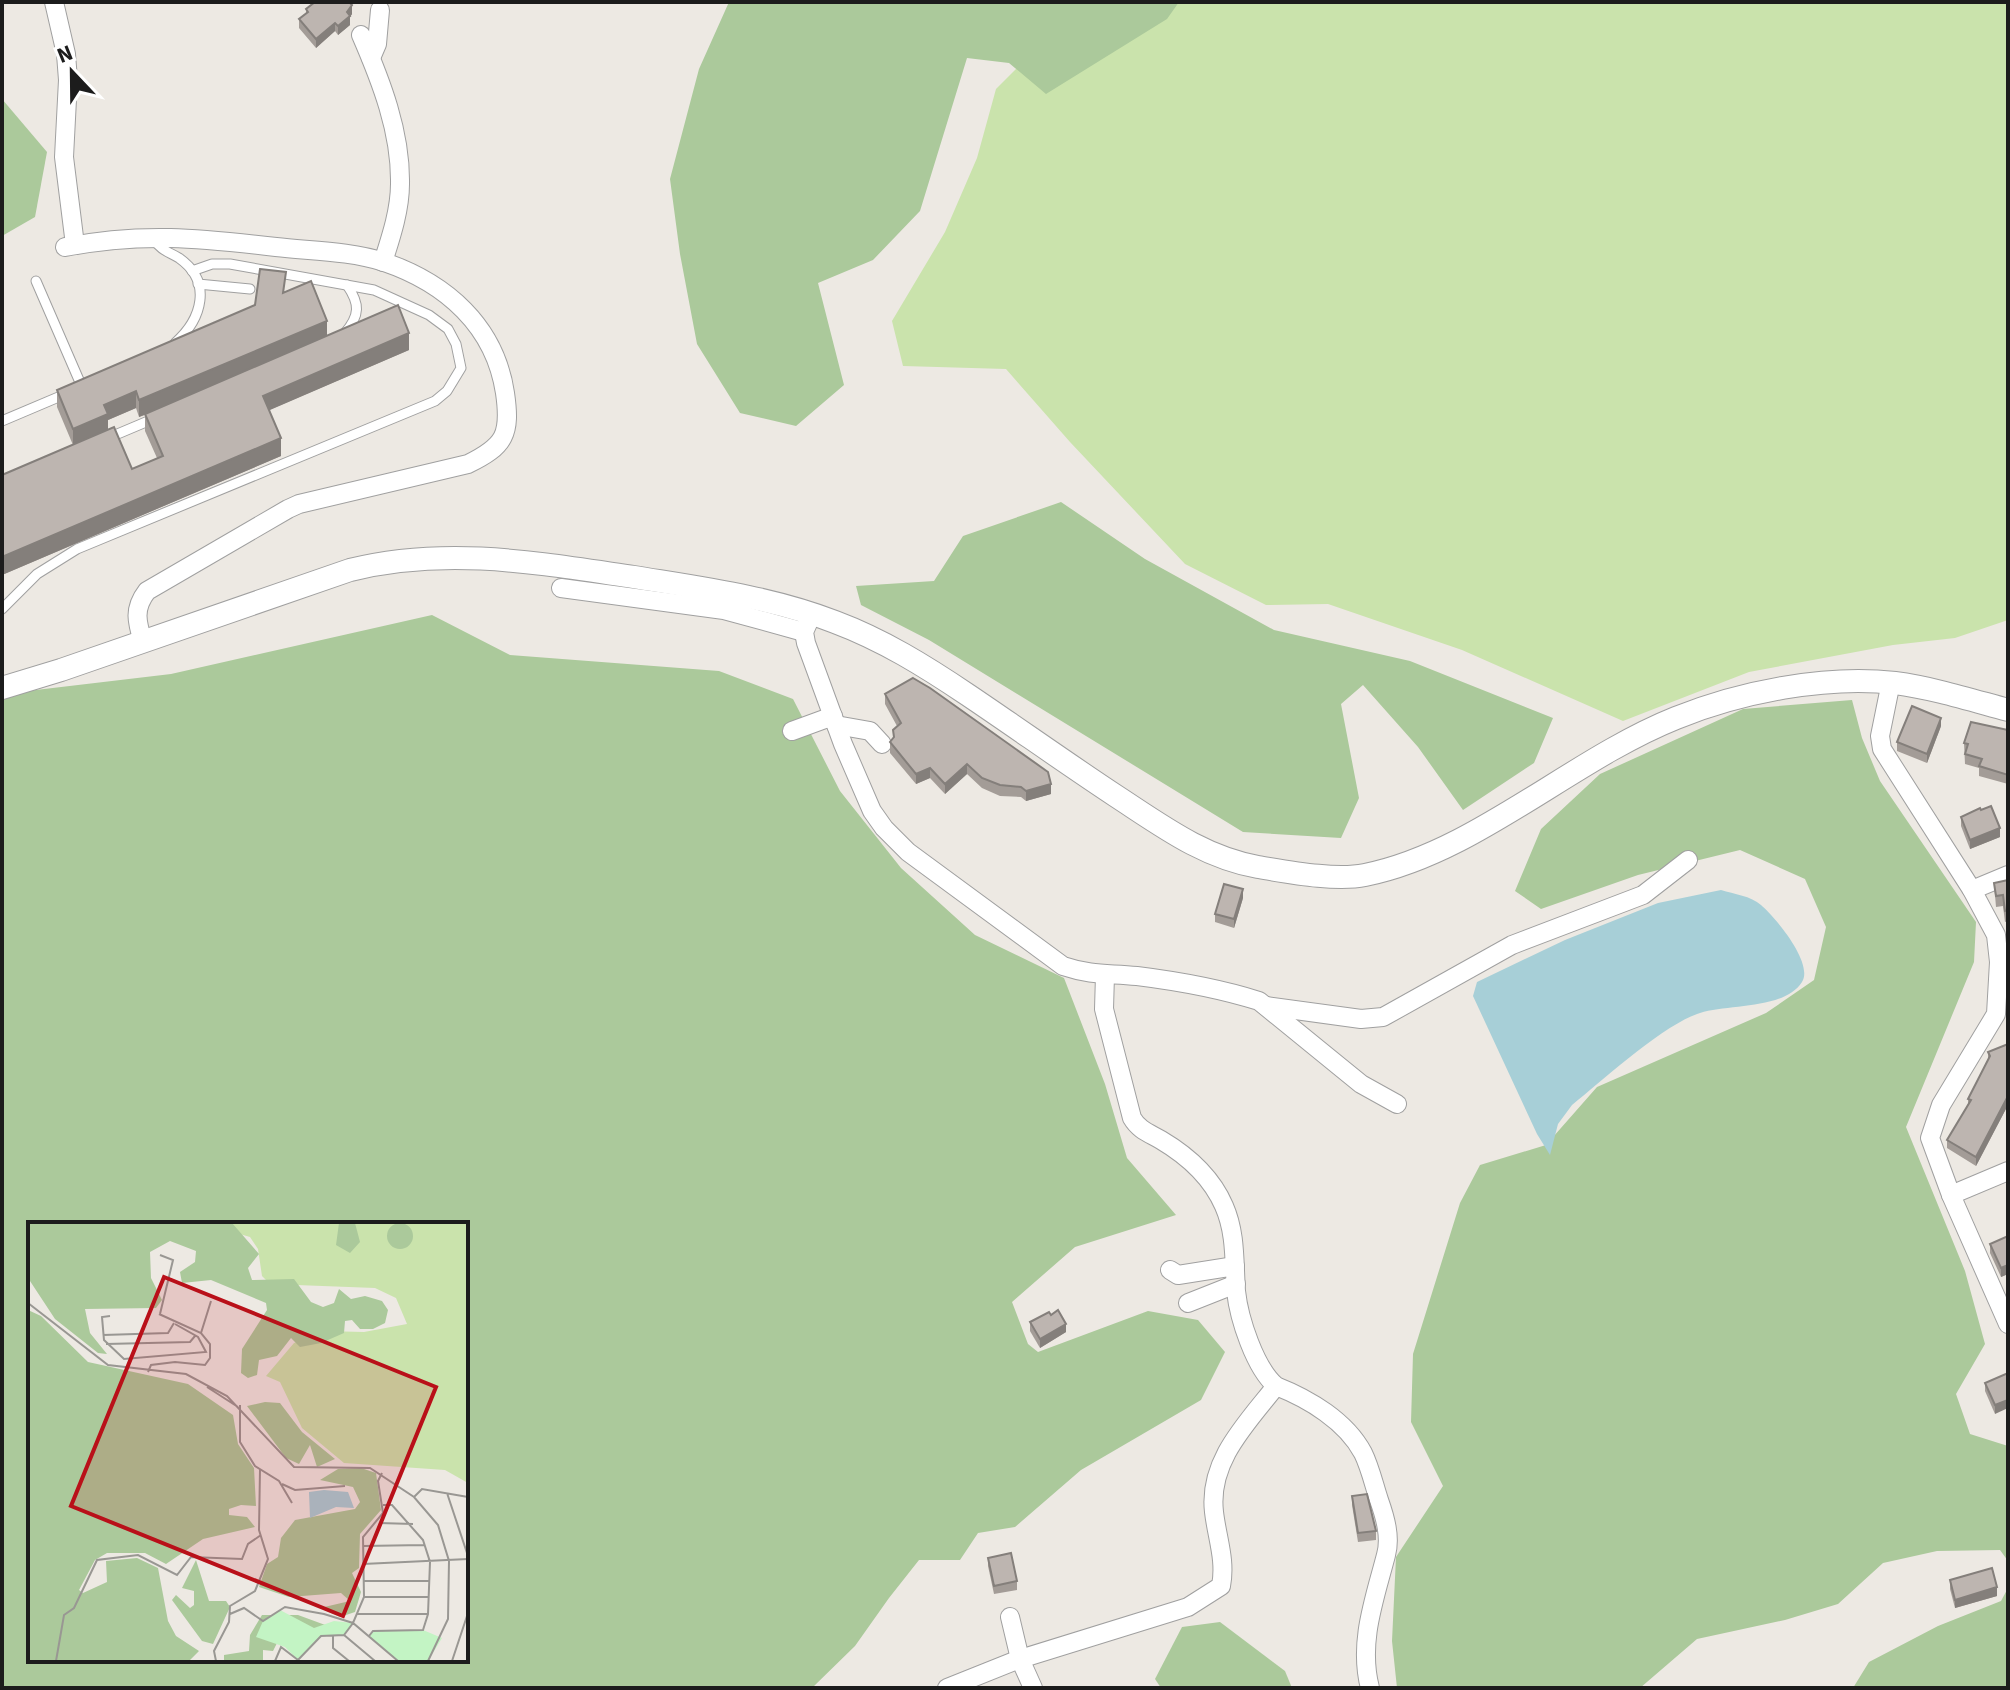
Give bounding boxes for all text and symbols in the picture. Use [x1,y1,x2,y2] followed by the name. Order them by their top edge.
[32,32,112,112] north arrow
[52,37,78,72] text: N
[28,1222,468,1662] inset map

